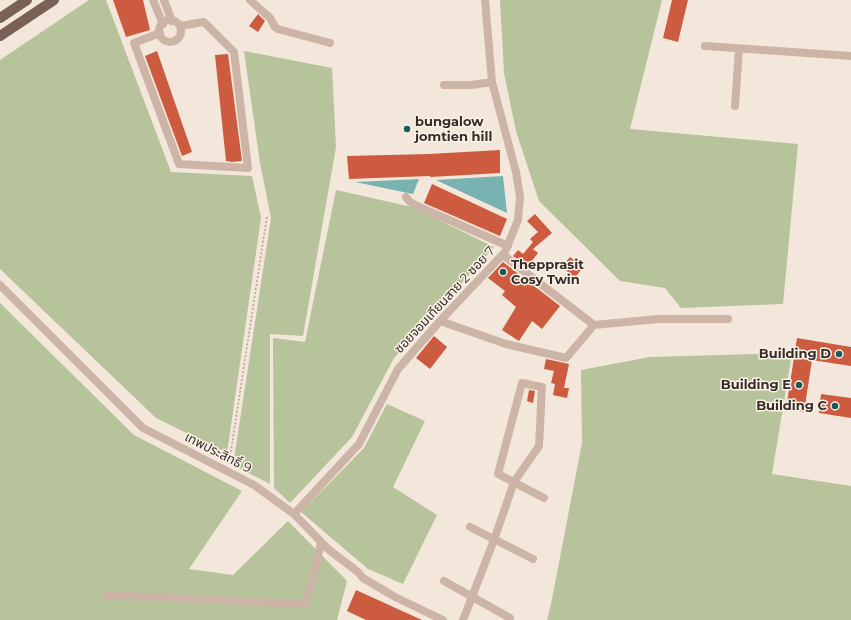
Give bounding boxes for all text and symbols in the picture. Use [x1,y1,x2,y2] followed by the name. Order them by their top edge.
[415,114,492,145] place label: bungalow jomtien hill
[402,124,412,134] marker: bungalow jomtien hill
[391,243,499,357] street label: ซอยจอมเทียนสาย 2 ซอย 7
[511,257,584,288] place label: Thepprasit Cosy Twin
[498,267,508,277] marker: Thepprasit Cosy Twin
[759,346,831,362] place label: Building D
[834,349,844,359] marker: Building D
[721,377,791,393] place label: Building E
[794,380,804,390] marker: Building E
[756,398,827,414] place label: Building C
[830,401,840,411] marker: Building C
[182,429,254,477] street label: เทพประสิทธิ์ 9

